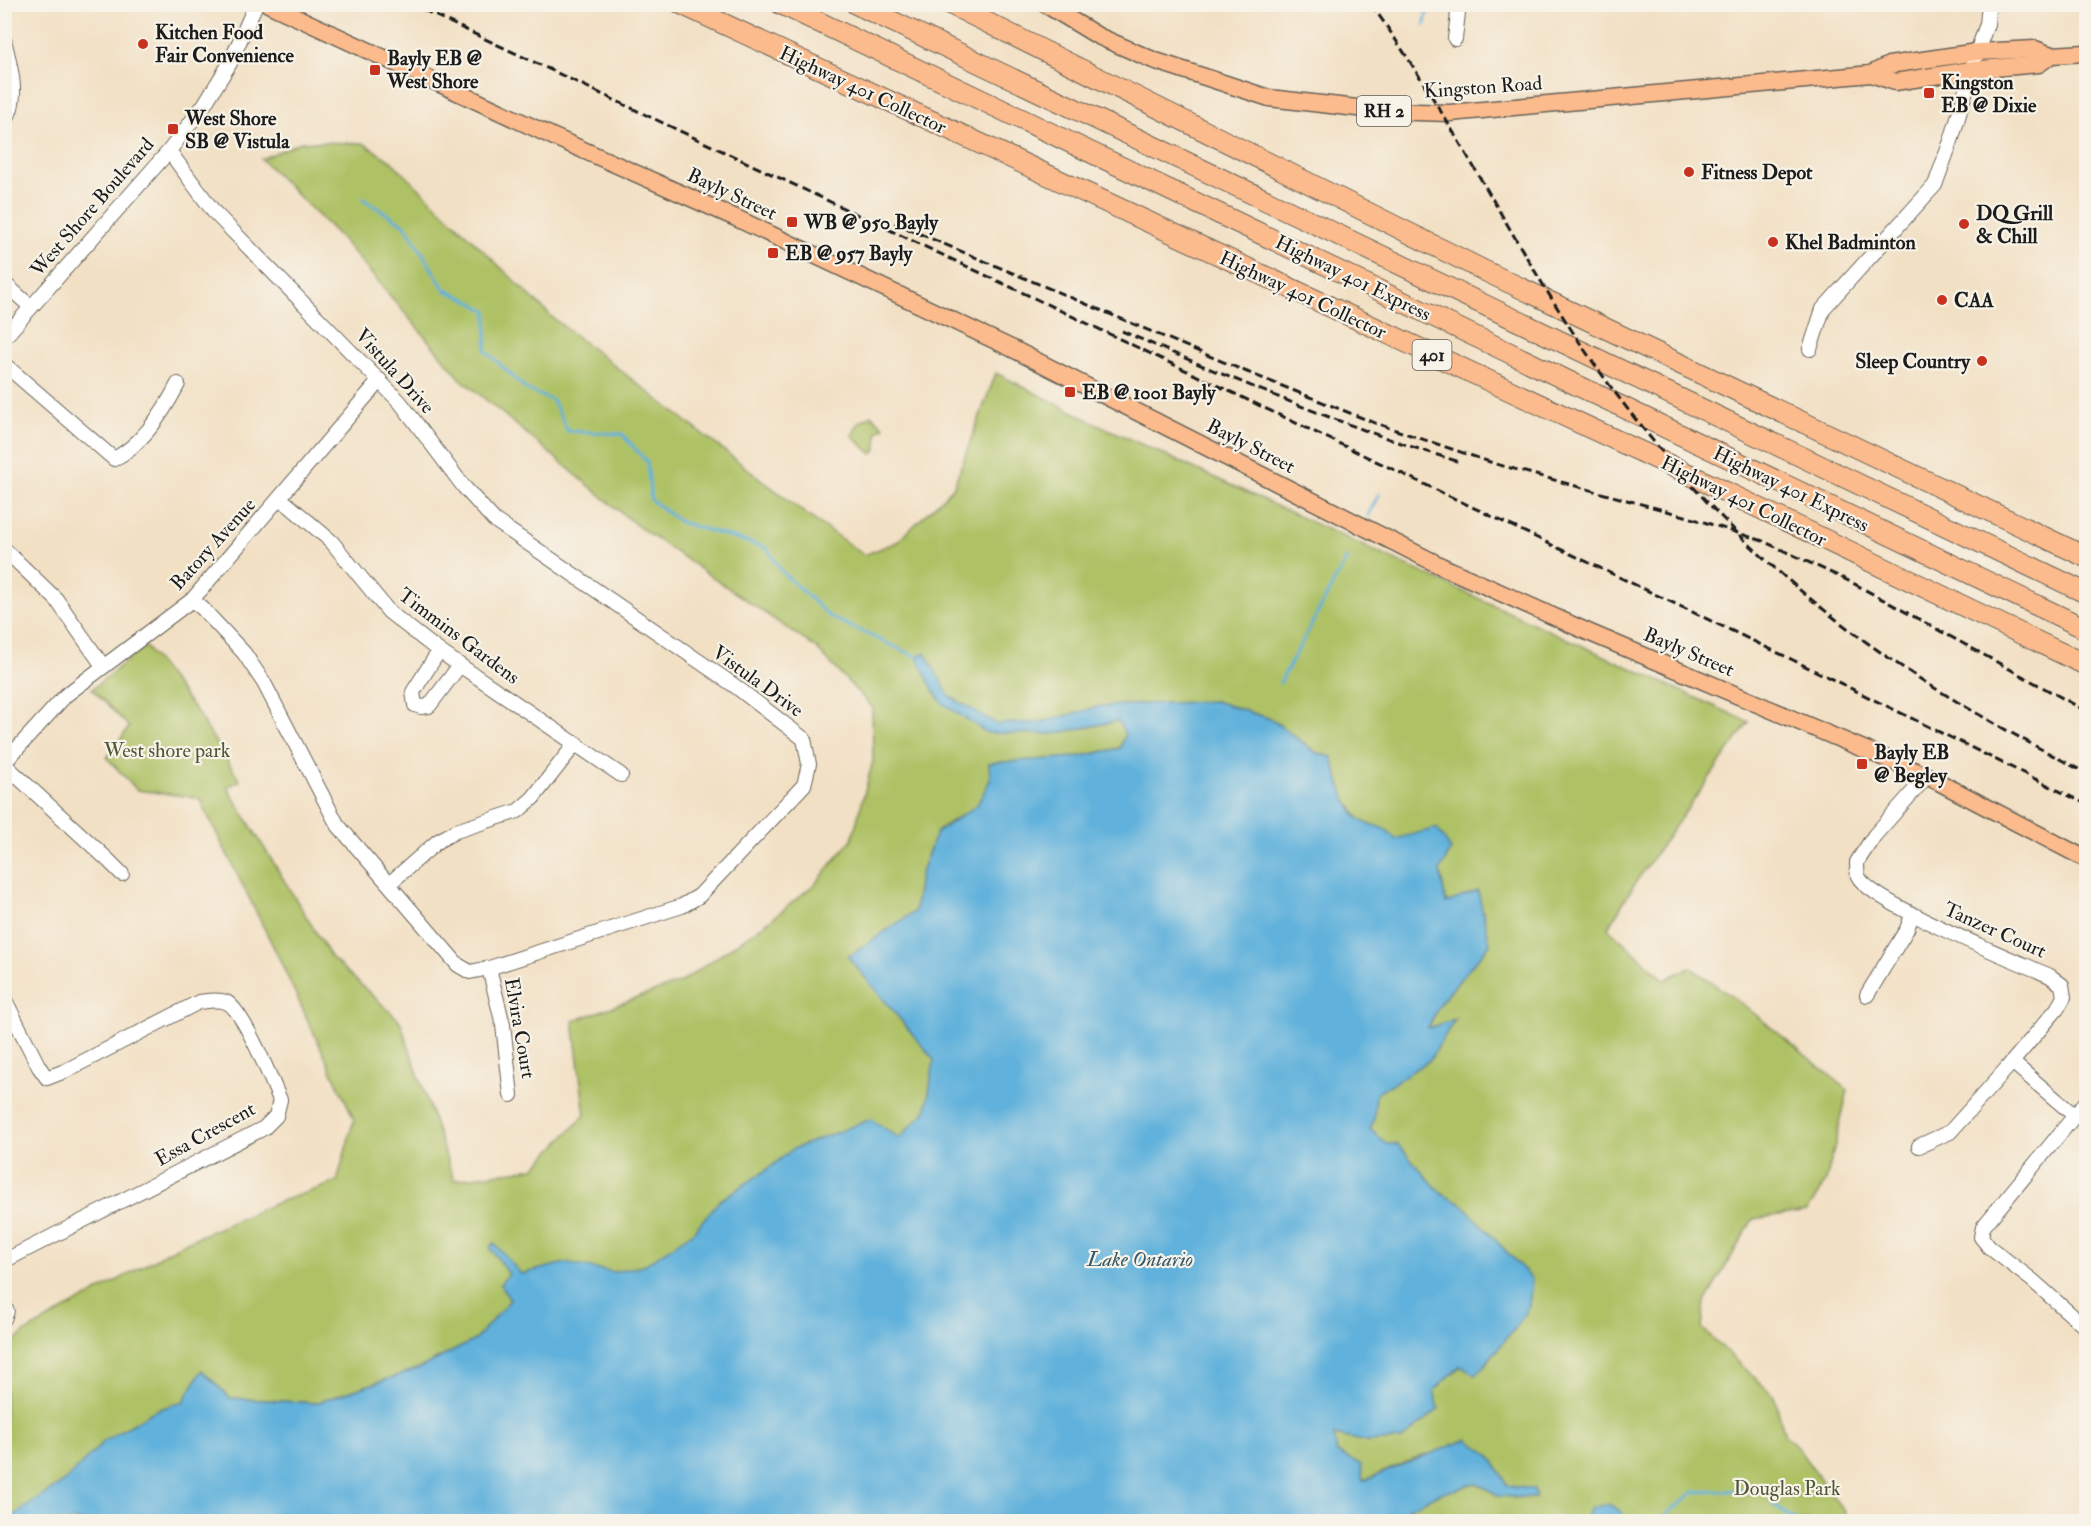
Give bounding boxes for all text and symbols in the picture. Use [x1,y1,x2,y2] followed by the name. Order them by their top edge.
[155,20,295,68] place label: Kitchen Food Fair Convenience
[136,37,150,51] marker: Kitchen Food Fair Convenience
[775,40,951,140] street label: Highway 401 Collector
[386,46,483,94] place label: Bayly EB @ West Shore
[368,63,382,77] marker: Bayly EB @ West Shore
[1423,70,1543,104] street label: Kingston Road
[1941,70,2037,118] place label: Kingston EB @ Dixie
[1922,86,1936,100] marker: Kingston EB @ Dixie
[1357,96,1411,126] road number: RH 2
[184,106,290,154] place label: West Shore SB @ Vistula
[166,122,180,136] marker: West Shore SB @ Vistula
[24,132,159,282] street label: West Shore Boulevard
[1701,160,1813,186] place label: Fitness Depot
[683,162,781,226] street label: Bayly Street
[1682,165,1696,179] marker: Fitness Depot
[1976,201,2054,249] place label: DQ Grill & Chill
[803,210,939,236] place label: WB @ 950 Bayly
[785,215,799,229] marker: WB @ 950 Bayly
[1957,217,1971,231] marker: DQ Grill & Chill
[1271,229,1435,327] street label: Highway 401 Express
[1785,230,1916,255] place label: Khel Badminton
[1766,235,1780,249] marker: Khel Badminton
[785,241,914,267] place label: EB @ 957 Bayly
[1215,245,1391,345] street label: Highway 401 Collector
[766,246,780,260] marker: EB @ 957 Bayly
[1954,288,1994,313] place label: CAA
[1935,293,1949,307] marker: CAA
[350,323,440,419] street label: Vistula Drive
[1412,340,1452,370] road number: 401
[1855,349,1971,375] place label: Sleep Country
[1975,354,1989,368] marker: Sleep Country
[1082,380,1217,406] place label: EB @ 1001 Bayly
[1063,385,1077,399] marker: EB @ 1001 Bayly
[1203,413,1300,479] street label: Bayly Street
[1709,440,1873,538] street label: Highway 401 Express
[1657,450,1832,552] street label: Highway 401 Collector
[165,493,261,595] street label: Batory Avenue
[393,582,525,690] street label: Timmins Gardens
[1640,622,1739,682] street label: Bayly Street
[708,640,808,722] street label: Vistula Drive
[103,738,231,764] park label: West shore park
[1874,740,1949,789] place label: Bayly EB @ Begley
[1855,757,1869,771] marker: Bayly EB @ Begley
[1940,896,2051,964] street label: Tanzer Court
[499,976,541,1081] street label: Elvira Court
[151,1096,260,1172] street label: Essa Crescent
[1086,1246,1193,1273] water label: Lake Ontario
[1734,1476,1841,1501] park label: Douglas Park

